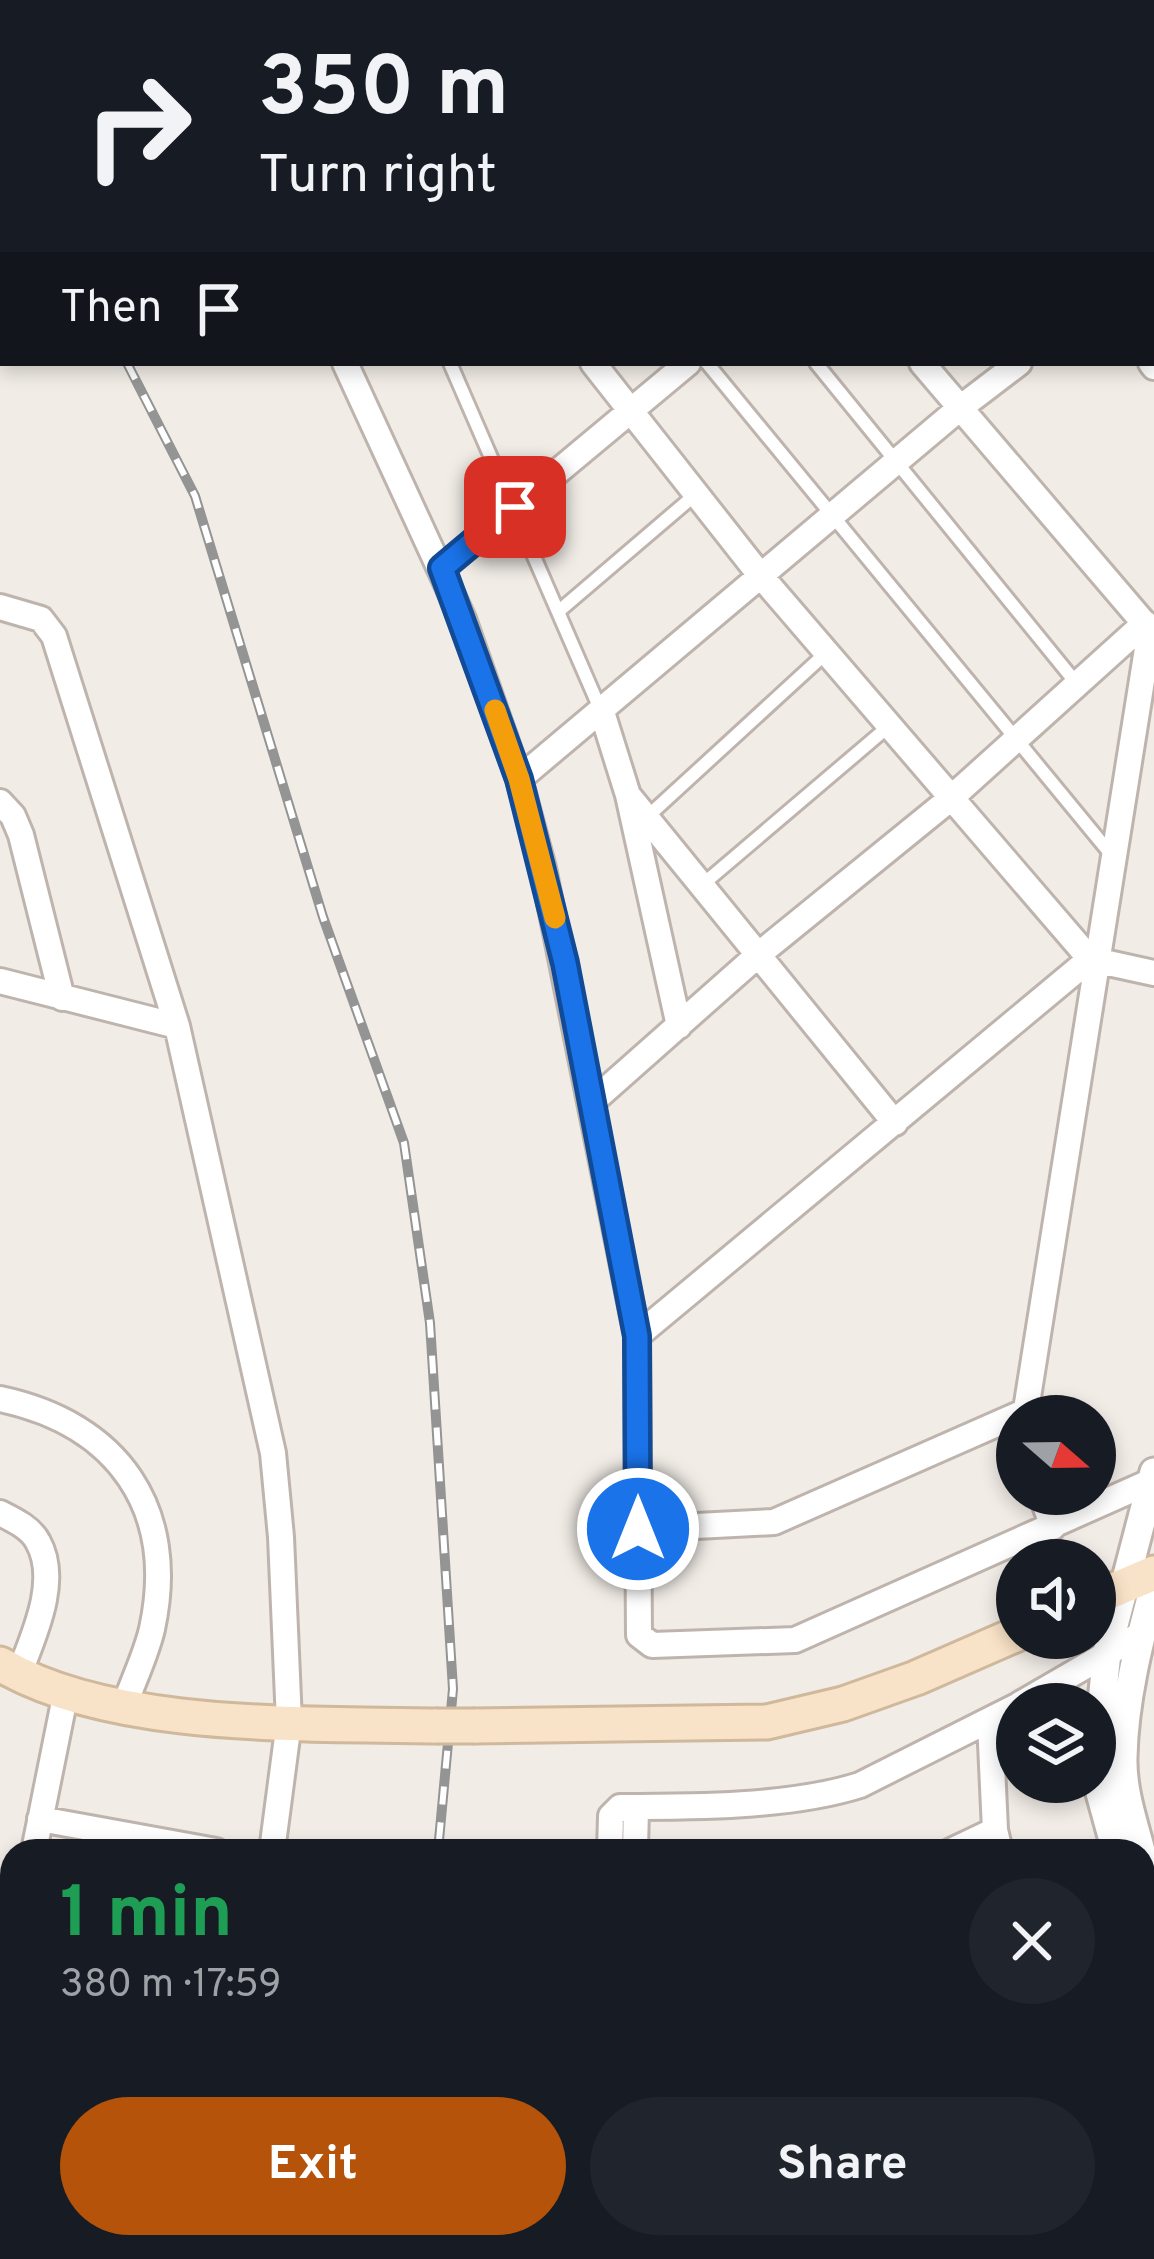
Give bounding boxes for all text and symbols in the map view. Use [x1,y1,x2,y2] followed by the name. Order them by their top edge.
[258,39,509,145] text: 350 m
[60,48,216,204] icon: right
[258,143,497,212] text: Turn right
[186,276,252,342] icon: arrive
[60,281,162,338] text: Then
[464,456,566,558] pin
[482,474,548,540] icon: arrive
[996,1395,1116,1515] north arrow
[996,1395,1116,1803] map controls
[575,1466,701,1592] position arrow
[996,1539,1116,1659] button: sound
[996,1683,1116,1803] button: layers
[60,1871,233,1963] text: 1 min
[969,1878,1095,2004] button: close
[60,1962,282,2011] text: 380 m · 17:59
[60,2097,566,2235] button: Exit
[590,2097,1095,2235] button: Share

